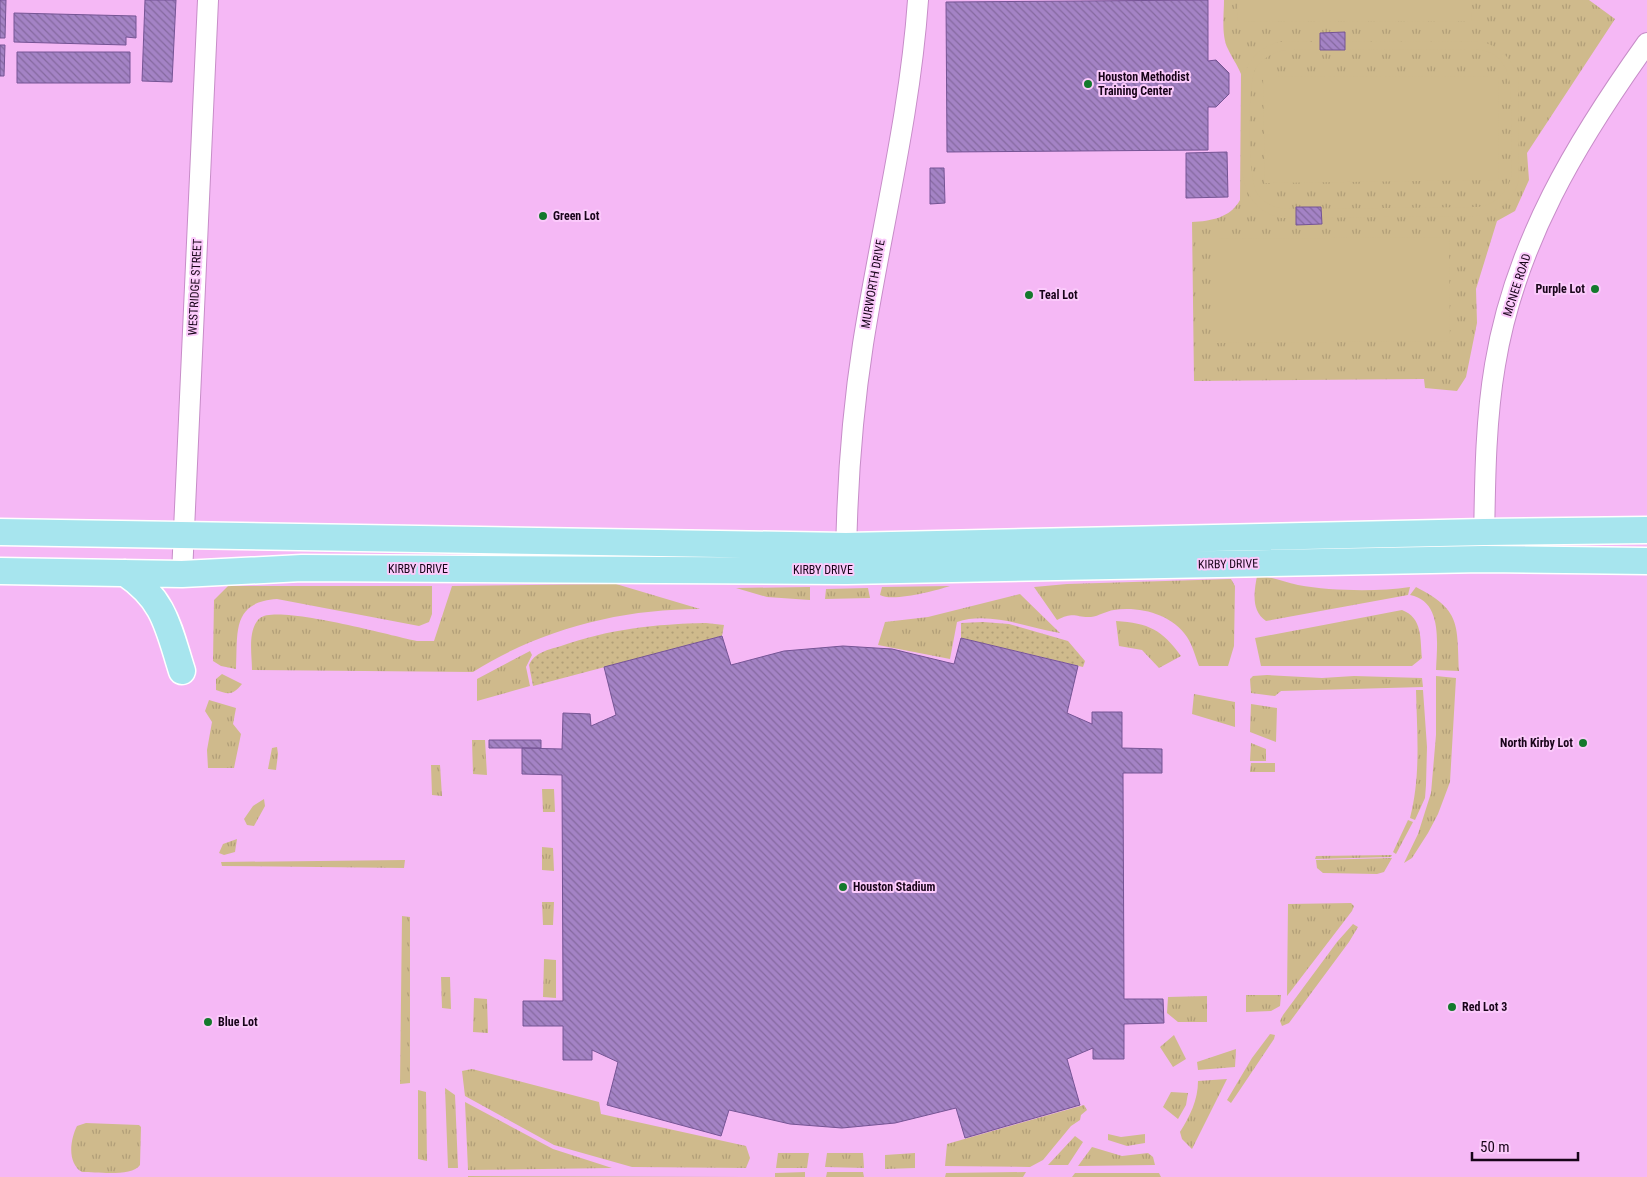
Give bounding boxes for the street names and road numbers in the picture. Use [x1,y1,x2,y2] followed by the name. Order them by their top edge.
[185,238,205,336] street label: WESTRIDGE STREET
[858,239,888,329] street label: MURWORTH DRIVE
[1500,252,1534,318] street label: MCNEE ROAD
[1198,556,1258,572] street label: KIRBY DRIVE
[388,562,448,576] street label: KIRBY DRIVE
[793,563,853,577] street label: KIRBY DRIVE

